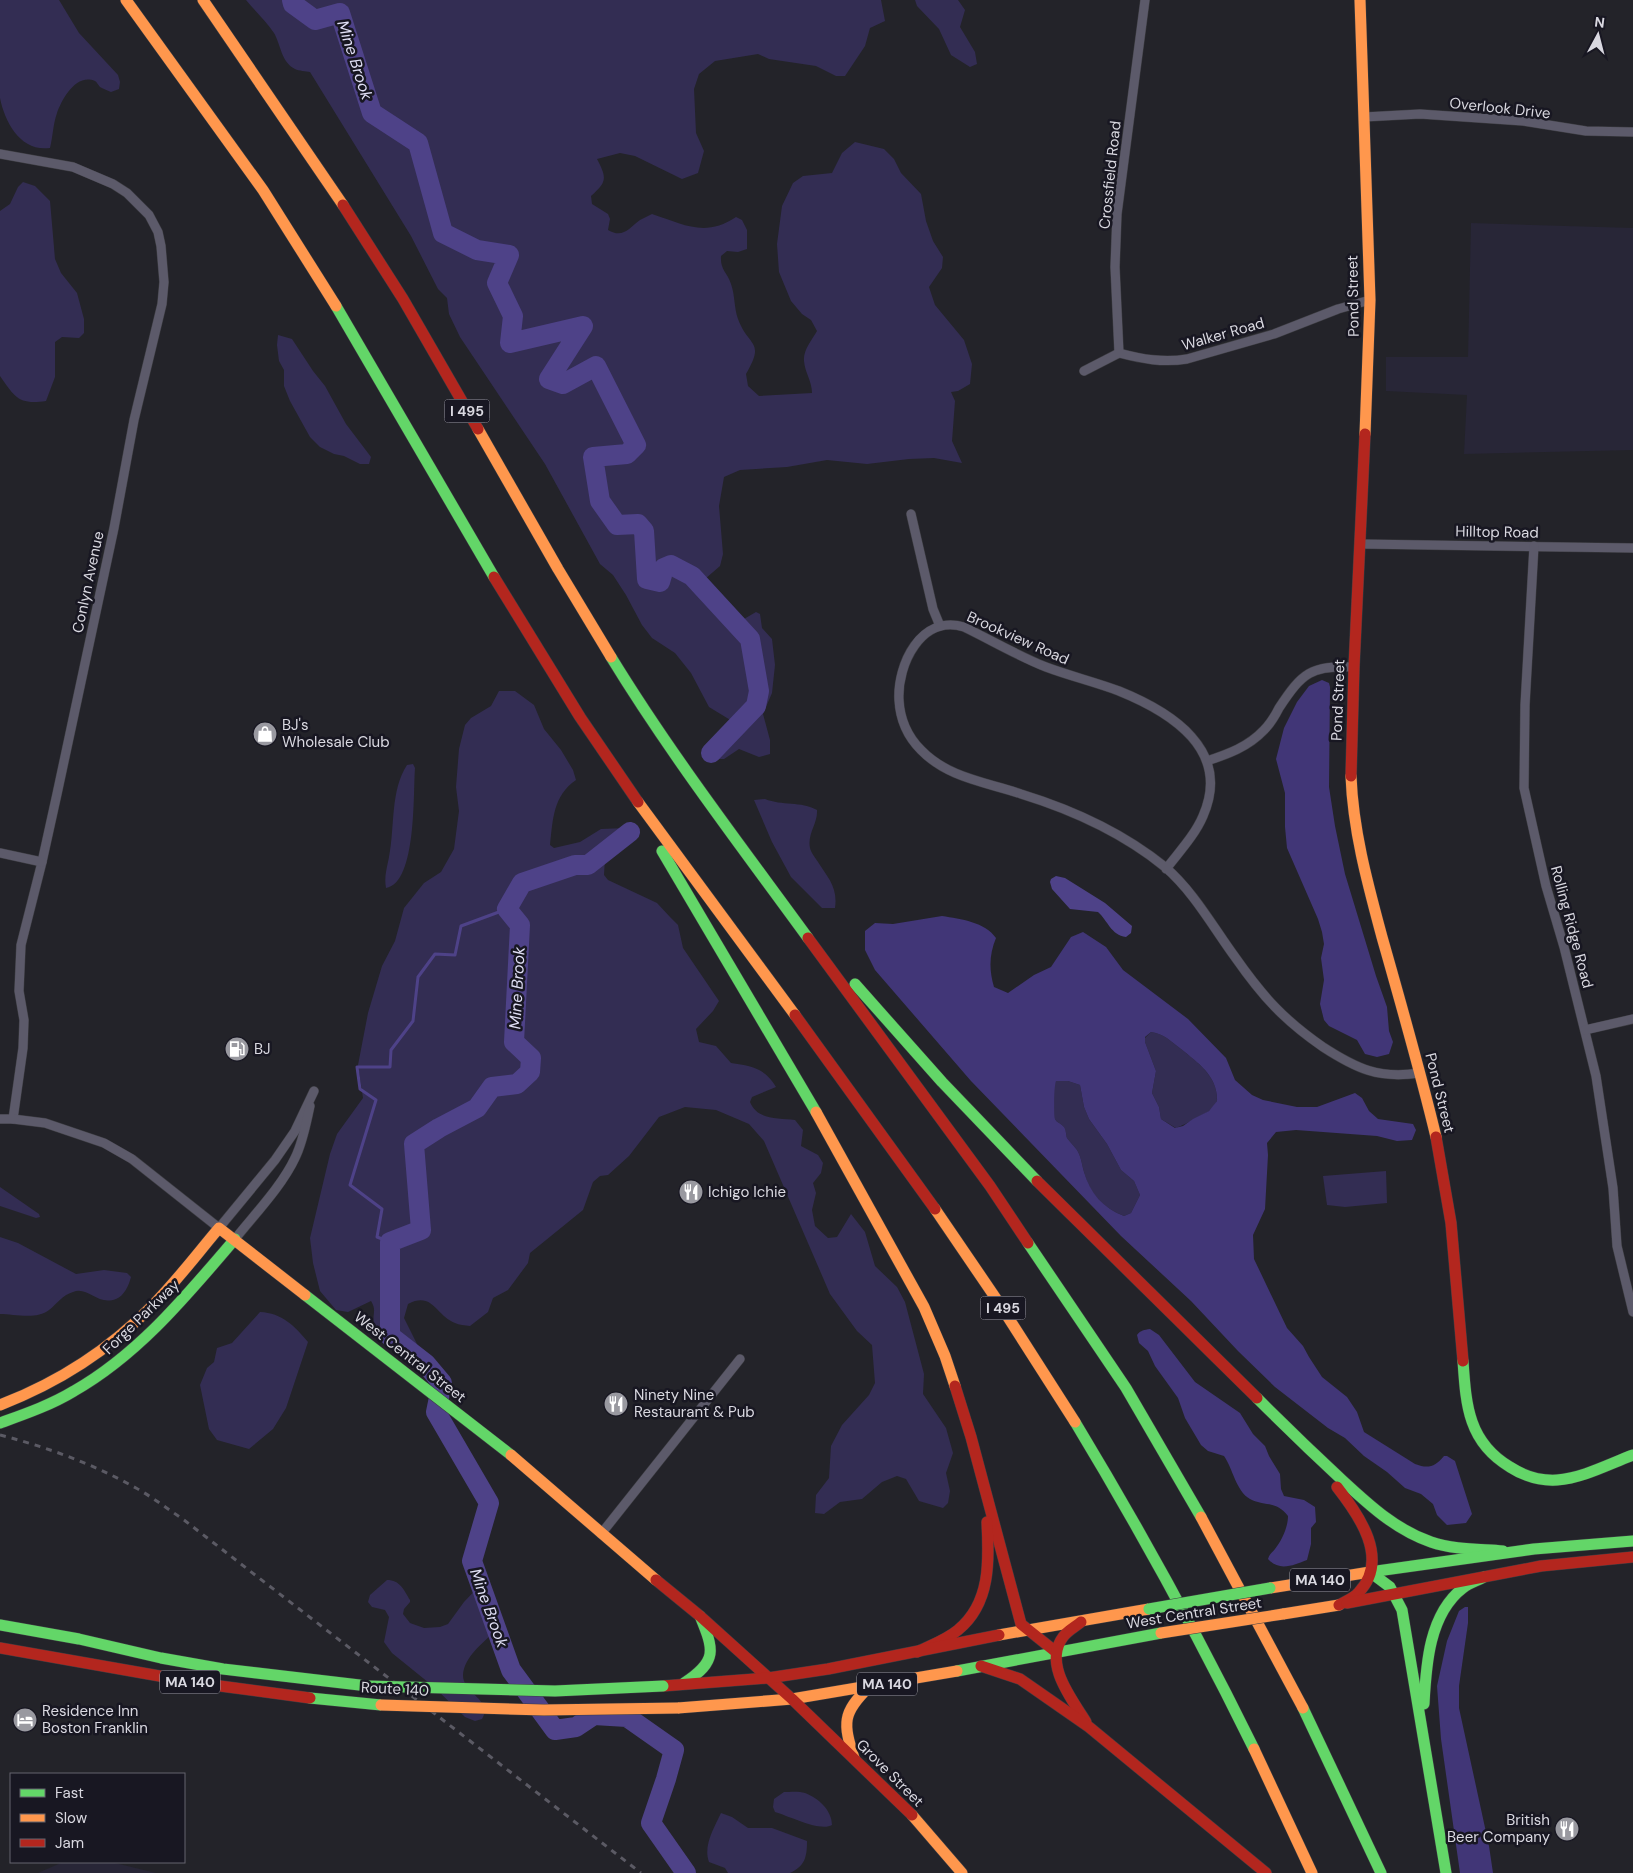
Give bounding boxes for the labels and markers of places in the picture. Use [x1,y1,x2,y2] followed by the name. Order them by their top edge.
[282,715,390,752] place label: BJ's Wholesale Club
[252,721,278,747] shop icon: BJ's Wholesale Club
[224,1036,250,1062] fuel station icon: BJ
[254,1039,271,1059] place label: BJ
[678,1179,704,1205] restaurant icon: Ichigo Ichie
[708,1182,786,1202] place label: Ichigo Ichie
[634,1385,755,1422] place label: Ninety Nine Restaurant & Pub
[603,1391,629,1417] restaurant icon: Ninety Nine Restaurant & Pub
[42,1701,148,1738] place label: Residence Inn Boston Franklin
[12,1707,38,1733] hotel icon: Residence Inn Boston Franklin
[1447,1810,1551,1847] place label: British Beer Company
[1554,1816,1580,1842] restaurant icon: British Beer Company

